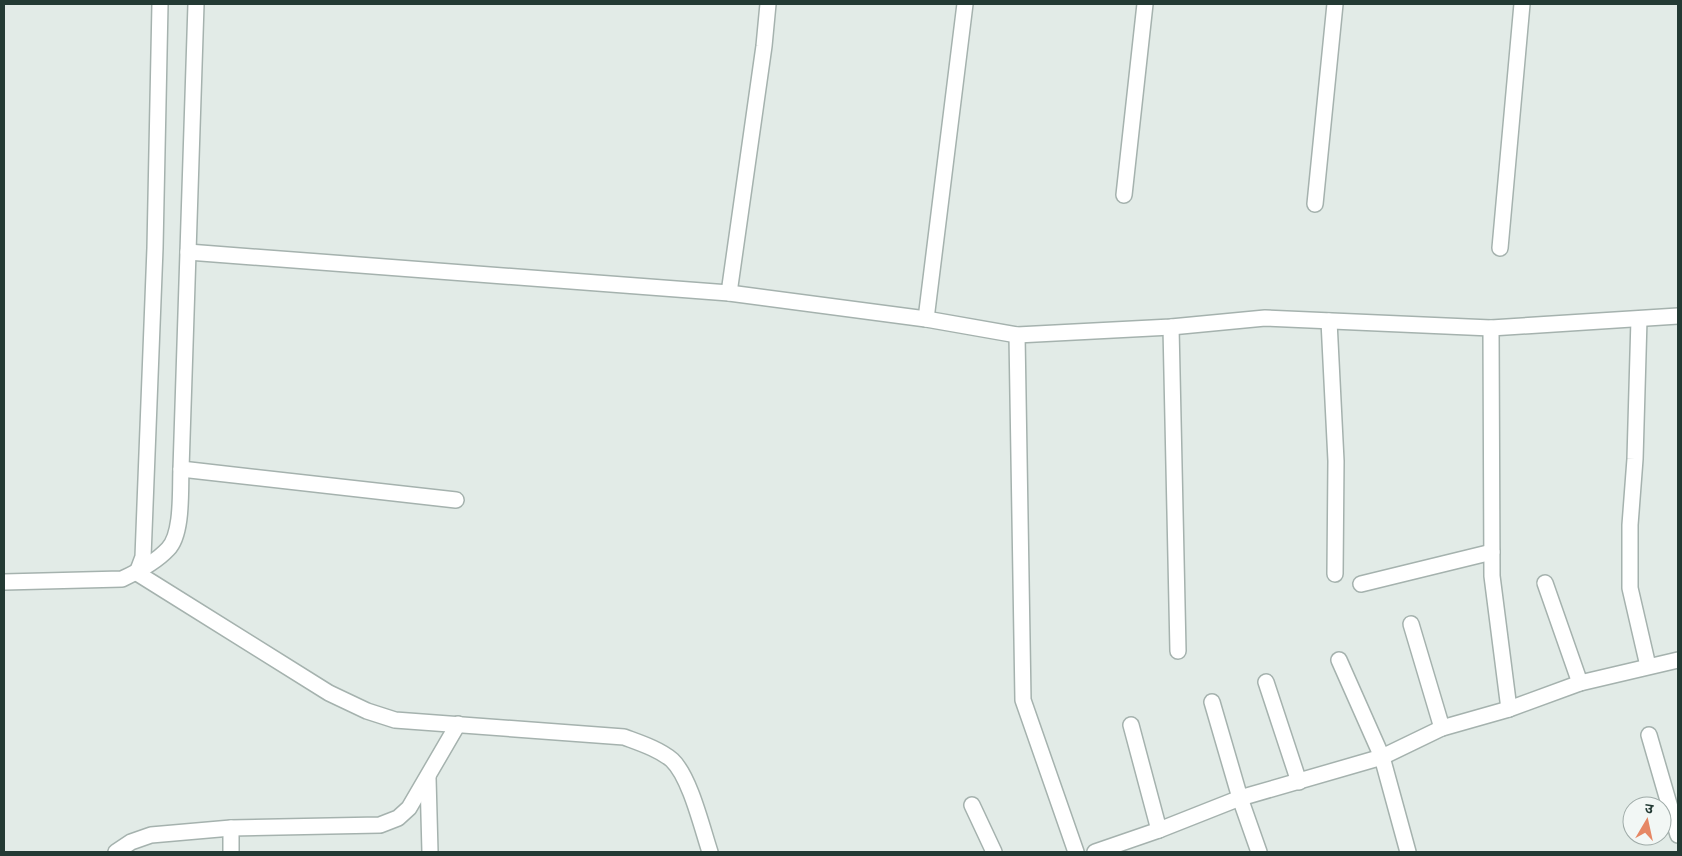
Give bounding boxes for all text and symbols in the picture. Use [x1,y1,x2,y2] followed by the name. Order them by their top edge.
[1622,796,1672,846] north arrow
[1644,800,1655,818] text: उ

